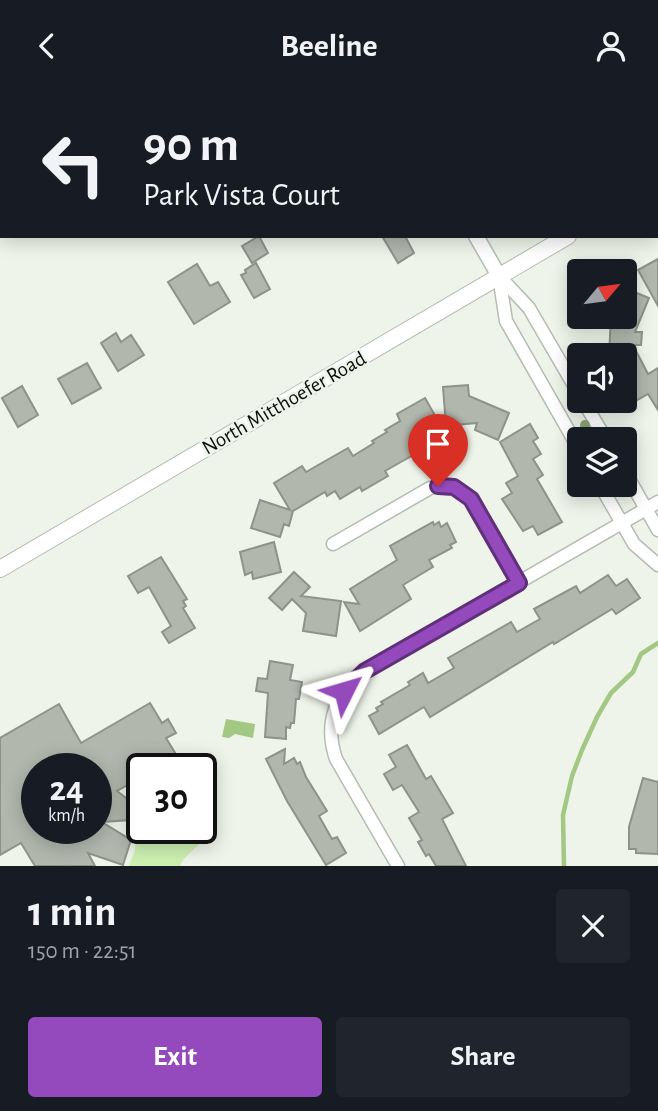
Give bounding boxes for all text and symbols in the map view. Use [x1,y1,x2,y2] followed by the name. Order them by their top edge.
[28,27,66,65] icon: back
[592,27,630,65] icon: person
[280,30,378,62] text: Beeline
[28,119,119,210] icon: left
[143,121,239,170] text: 90 m
[143,179,340,211] text: Park Vista Court
[567,259,637,329] north arrow
[567,259,637,497] map controls
[567,343,637,413] button: sound
[198,347,370,458] street label: North Mitthoefer Road
[408,414,468,486] pin
[419,425,457,463] icon: arrive
[567,427,637,497] button: layers
[307,654,381,728] position arrow
[126,753,217,844] speed limit sign: 30
[49,772,84,807] text: 24
[48,807,85,825] text: km/h
[556,889,630,963] button: close
[28,891,117,933] text: 1 min
[28,940,136,963] text: 150 m · 22:51
[28,1017,322,1097] button: Exit
[336,1017,630,1097] button: Share

